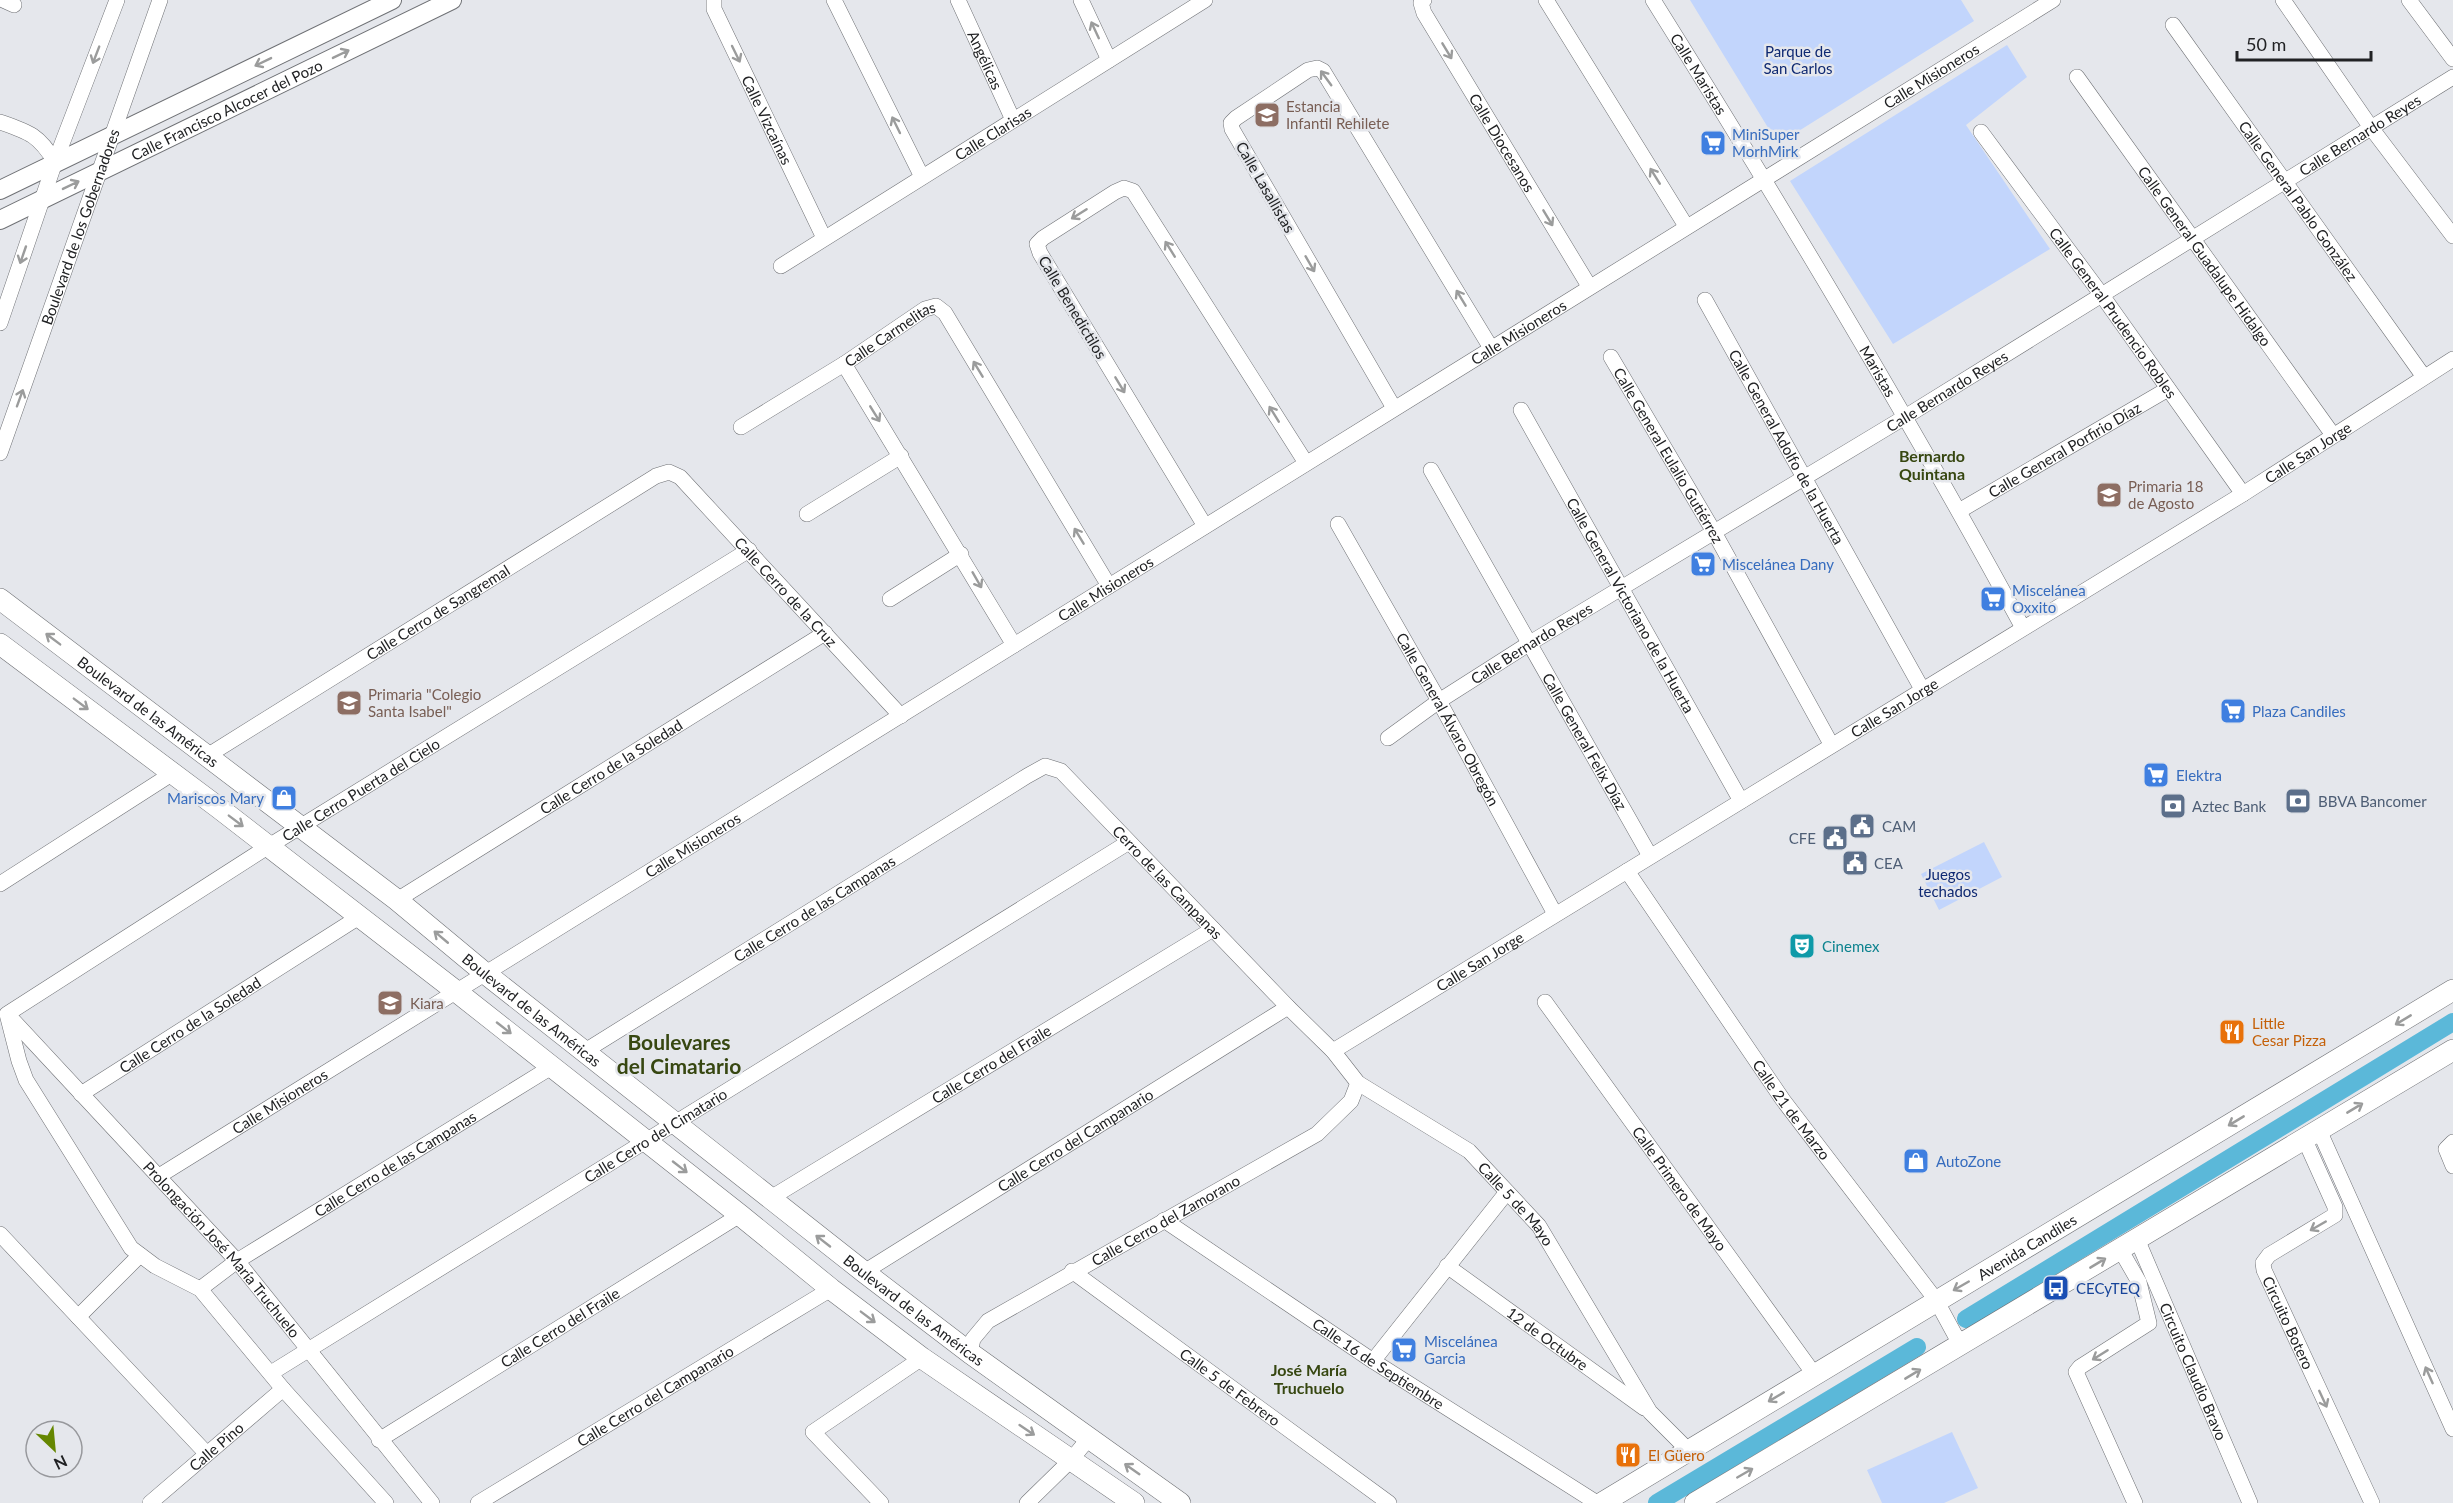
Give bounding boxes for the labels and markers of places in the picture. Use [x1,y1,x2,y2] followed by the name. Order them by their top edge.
[1286,97,1389,132] place label: Estancia Infantil Rehilete
[1252,100,1282,130] school or university icon: Estancia Infantil Rehilete
[1732,125,1800,160] place label: MiniSuper MorhMirk
[1698,128,1728,158] supermarket icon: MiniSuper MorhMirk
[2128,477,2203,512] place label: Primaria 18 de Agosto
[2094,480,2124,510] school or university icon: Primaria 18 de Agosto
[1688,549,1718,579] supermarket icon: Miscelánea Dany
[1722,555,1834,573] place label: Miscelánea Dany
[2012,581,2086,616] place label: Miscelánea Oxxito
[1978,584,2008,614] supermarket icon: Miscelánea Oxxito
[368,685,481,720] place label: Primaria "Colegio Santa Isabel"
[334,688,364,718] school or university icon: Primaria "Colegio Santa Isabel"
[2218,696,2248,726] supermarket icon: Plaza Candiles
[2252,702,2346,720] place label: Plaza Candiles
[2141,760,2171,790] supermarket icon: Elektra
[2176,766,2222,784] place label: Elektra
[269,783,299,813] shop icon: Mariscos Mary
[2283,786,2313,816] bank icon: BBVA Bancomer
[167,789,264,807] place label: Mariscos Mary
[2158,791,2188,821] bank icon: Aztec Bank
[2318,792,2427,810] place label: BBVA Bancomer
[2192,797,2267,815] place label: Aztec Bank
[1847,811,1877,841] public building icon: CAM
[1882,817,1916,835] place label: CAM
[1820,823,1850,853] public building icon: CFE
[1789,829,1816,847] place label: CFE
[1840,848,1870,878] public building icon: CEA
[1874,854,1904,872] place label: CEA
[1787,931,1817,961] theatre icon: Cinemex
[1822,937,1880,955] place label: Cinemex
[375,988,405,1018] school or university icon: Kiara
[410,994,444,1012] place label: Kiara
[2252,1014,2326,1049] place label: Little Cesar Pizza
[2217,1017,2247,1047] restaurant icon: Little Cesar Pizza
[1901,1146,1931,1176] shop icon: AutoZone
[1936,1152,2001,1170] place label: AutoZone
[2041,1273,2071,1303] bus stop icon: CECyTEQ
[2076,1279,2140,1297] place label: CECyTEQ
[1424,1332,1498,1367] place label: Miscelánea Garcia
[1389,1335,1419,1365] supermarket icon: Miscelánea Garcia
[1613,1440,1643,1470] restaurant icon: El Güero
[1648,1446,1705,1464] place label: El Güero

